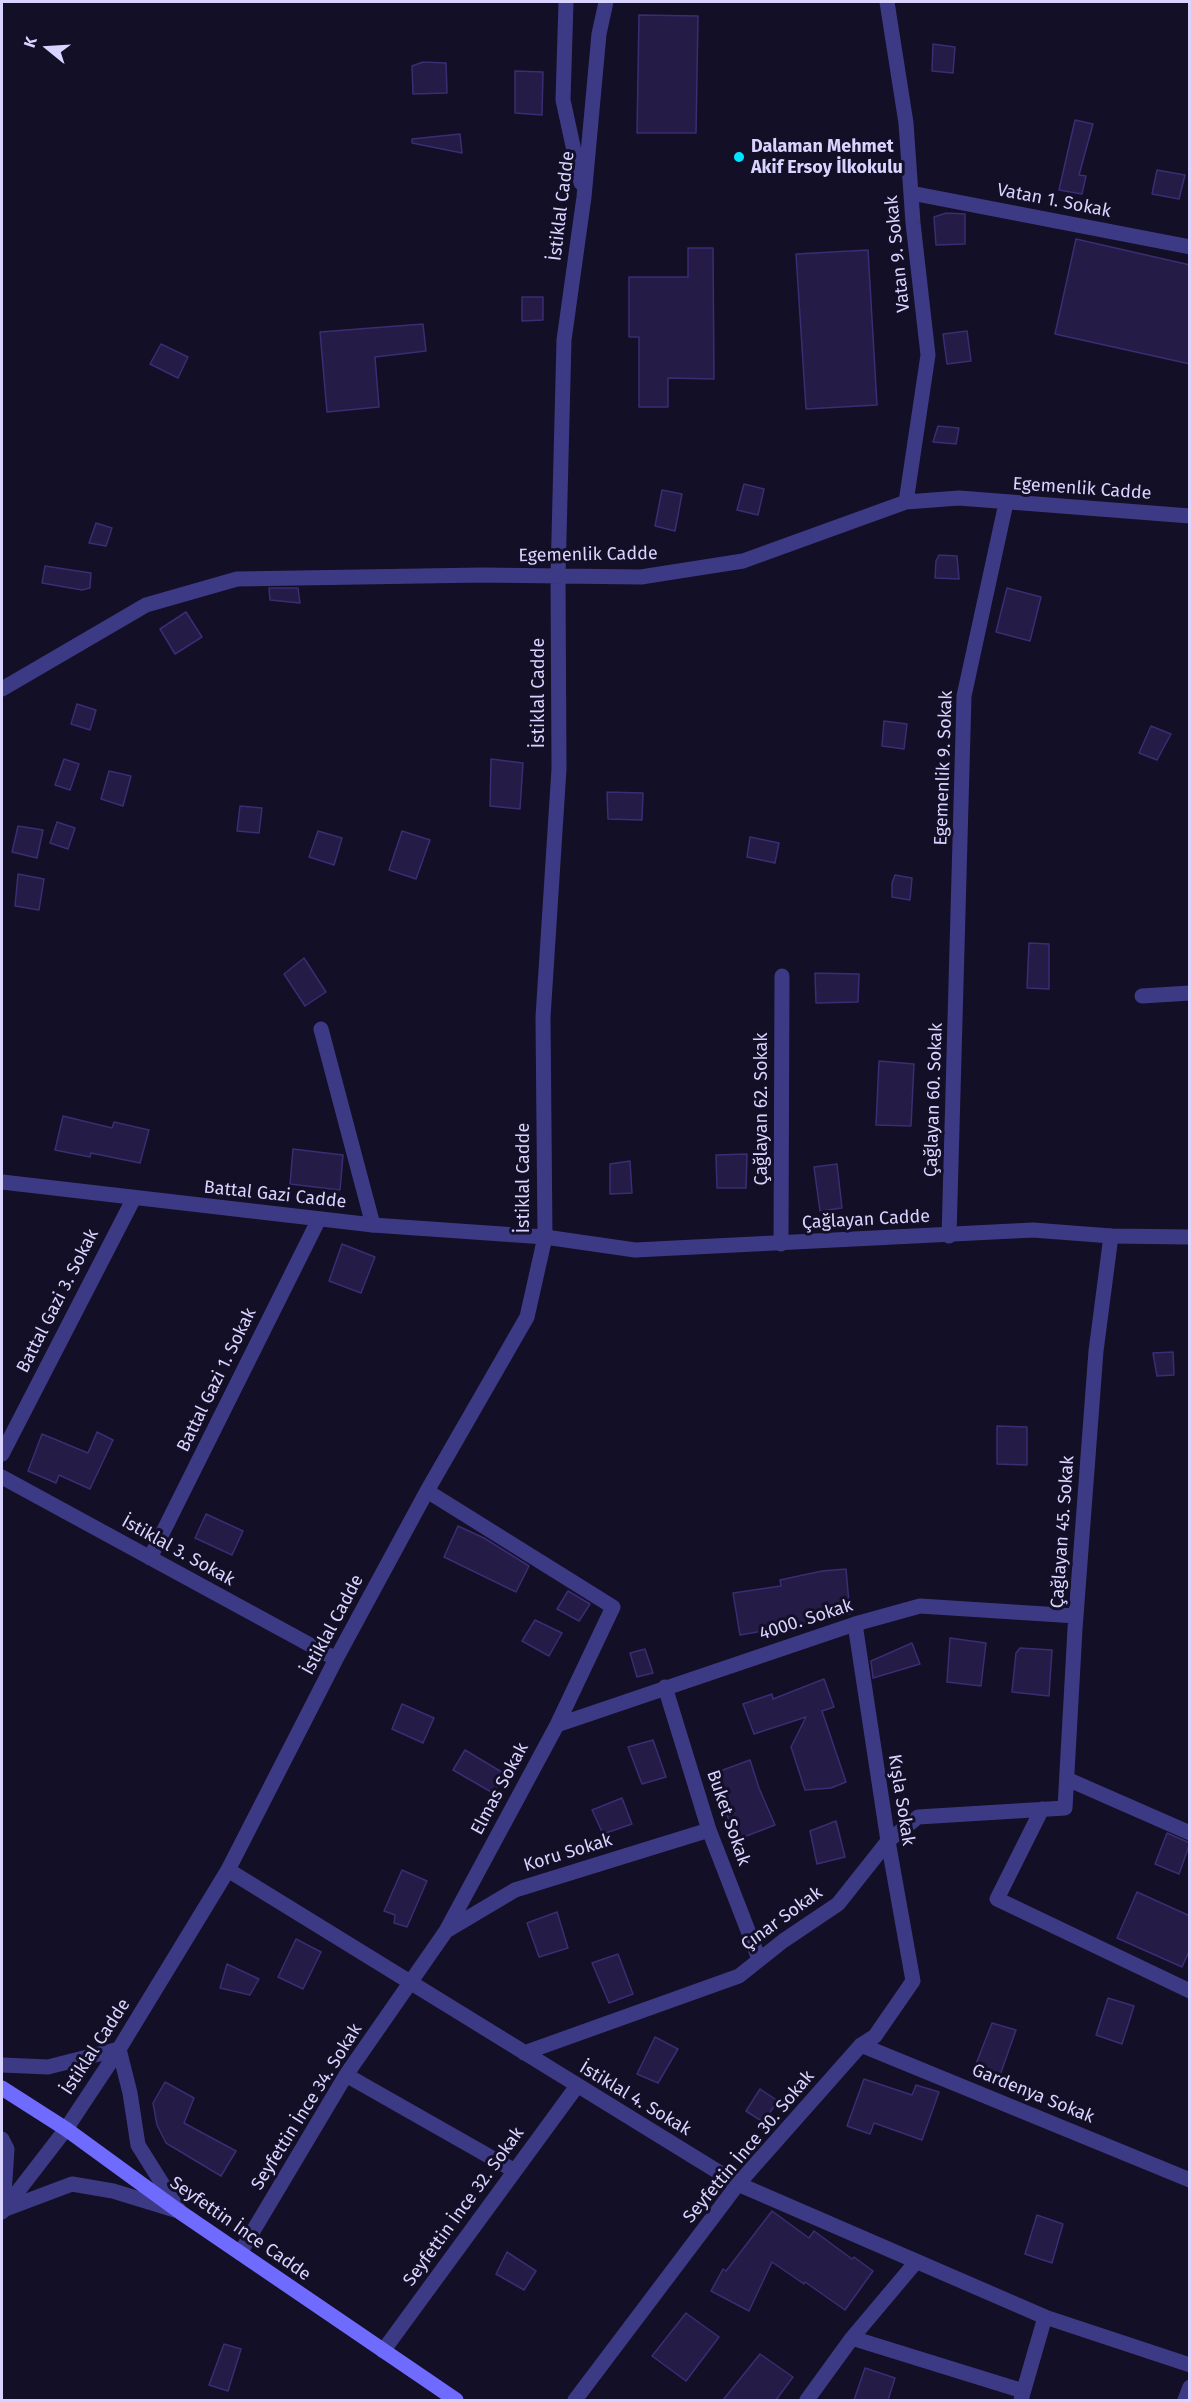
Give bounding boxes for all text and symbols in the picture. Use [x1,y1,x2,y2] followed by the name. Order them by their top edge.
[18,18,78,78] north arrow
[20,35,41,50] text: K
[751,136,903,178] place label: Dalaman Mehmet Akif Ersoy İlkokulu
[545,150,579,262] street label: İstiklal Cadde
[732,150,746,164] marker: Dalaman Mehmet Akif Ersoy İlkokulu
[995,179,1113,223] street label: Vatan 1. Sokak
[881,195,915,313] street label: Vatan 9. Sokak
[1012,473,1152,505] street label: Egemenlik Cadde
[518,543,658,567] street label: Egemenlik Cadde
[528,638,550,748] street label: İstiklal Cadde
[931,690,957,846] street label: Egemenlik 9. Sokak
[921,1023,947,1177] street label: Çağlayan 60. Sokak
[751,1033,773,1185] street label: Çağlayan 62. Sokak
[513,1123,535,1233] street label: İstiklal Cadde
[203,1177,347,1213] street label: Battal Gazi Cadde
[801,1206,931,1234] street label: Çağlayan Cadde
[12,1225,104,1377] street label: Battal Gazi 3. Sokak
[173,1305,261,1455] street label: Battal Gazi 1. Sokak
[1047,1455,1079,1609] street label: Çağlayan 45. Sokak
[118,1511,238,1591] street label: İstiklal 3. Sokak
[298,1571,368,1679] street label: İstiklal Cadde
[757,1595,855,1645] street label: 4000. Sokak
[467,1739,533,1839] street label: Elmas Sokak
[883,1753,919,1847] street label: Kışla Sokak
[702,1767,754,1869] street label: Buket Sokak
[521,1829,615,1877] street label: Koru Sokak
[737,1882,827,1956] street label: Çınar Sokak
[57,1995,135,2099] street label: İstiklal Cadde
[247,2020,367,2194] street label: Seyfettin İnce 34. Sokak
[575,2057,695,2141] street label: İstiklal 4. Sokak
[969,2060,1097,2128] street label: Gardenya Sokak
[679,2066,819,2228] street label: Seyfettin İnce 30. Sokak
[399,2123,529,2291] street label: Seyfettin İnce 32. Sokak
[165,2172,315,2286] street label: Seyfettin İnce Cadde

